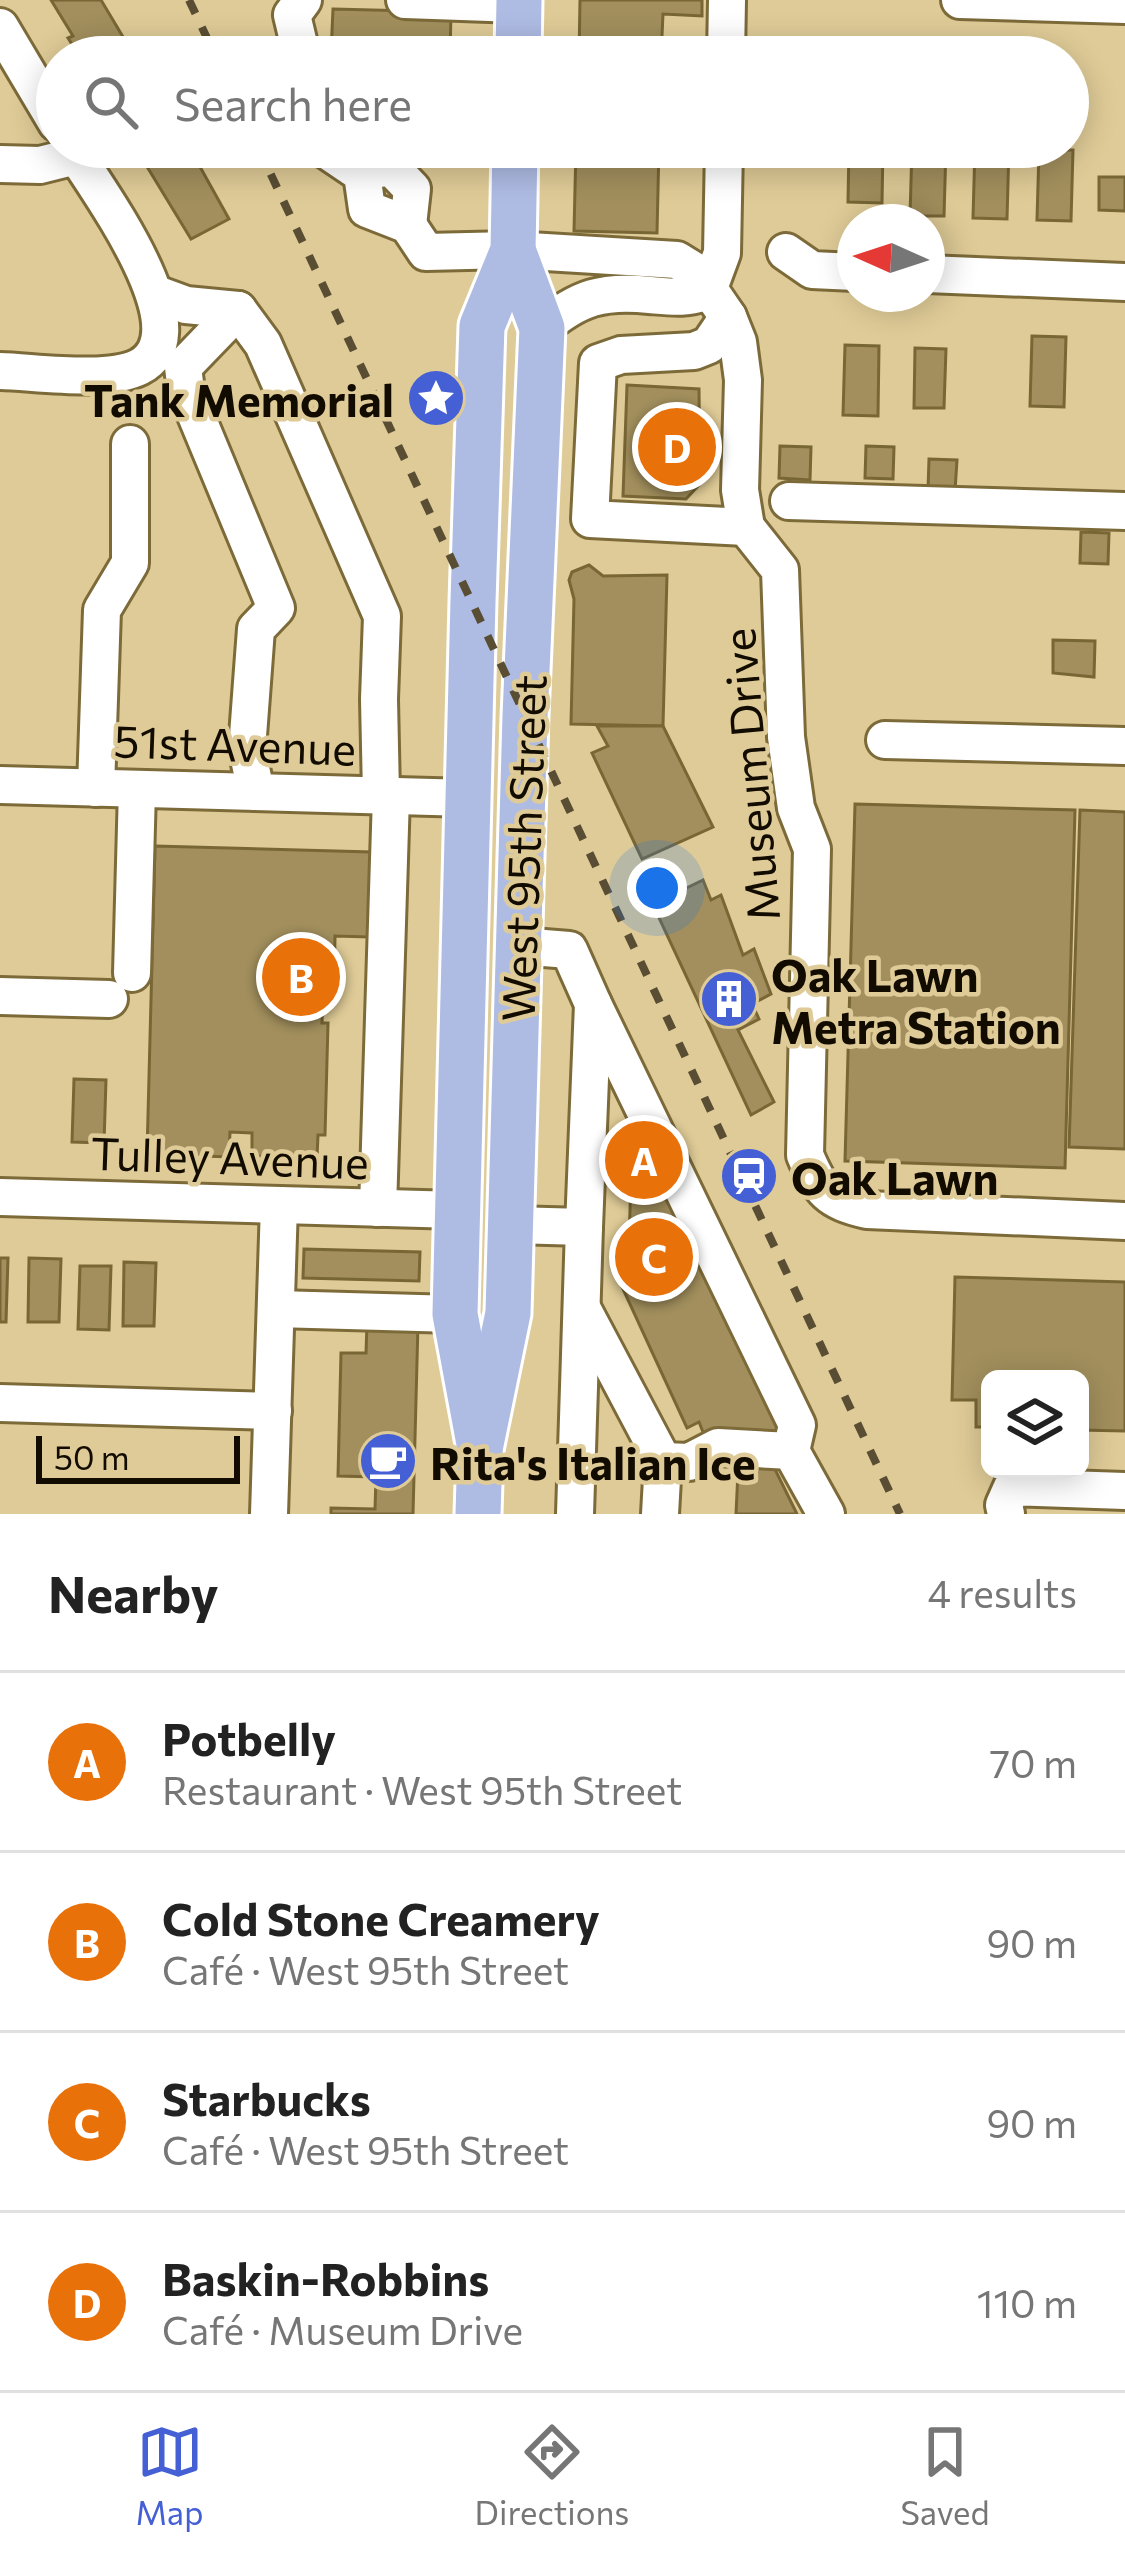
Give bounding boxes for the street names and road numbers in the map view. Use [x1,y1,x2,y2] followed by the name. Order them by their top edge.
[709,626,789,924] street label: Museum Drive
[488,674,556,1022] street label: West 95th Street
[113,711,357,775] street label: 51st Avenue
[90,1124,370,1188] street label: Tulley Avenue

